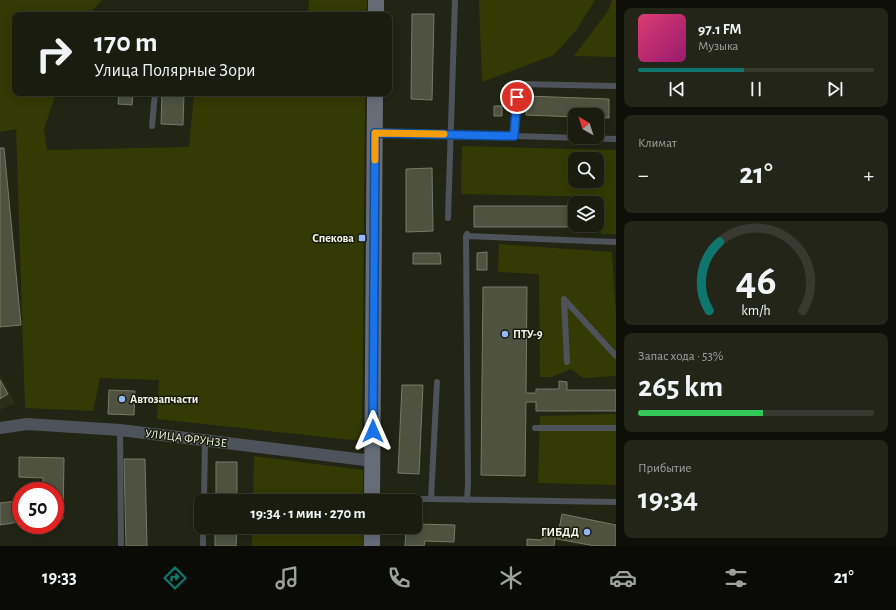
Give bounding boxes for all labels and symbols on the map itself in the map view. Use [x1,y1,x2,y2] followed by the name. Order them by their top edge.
[500,80,534,114] pin
[568,108,604,144] north arrow
[312,232,354,244] place label: Спекова
[357,233,367,243] marker: Спекова
[513,328,543,340] place label: ПТУ-9
[500,329,510,339] marker: ПТУ-9
[130,393,198,405] place label: Автозапчасти
[117,394,127,404] marker: Автозапчасти
[352,410,394,452] position arrow
[144,427,228,449] street label: УЛИЦА ФРУНЗЕ
[12,482,64,534] speed limit sign: 50
[541,526,579,538] place label: ГИБДД
[582,527,592,537] marker: ГИБДД

